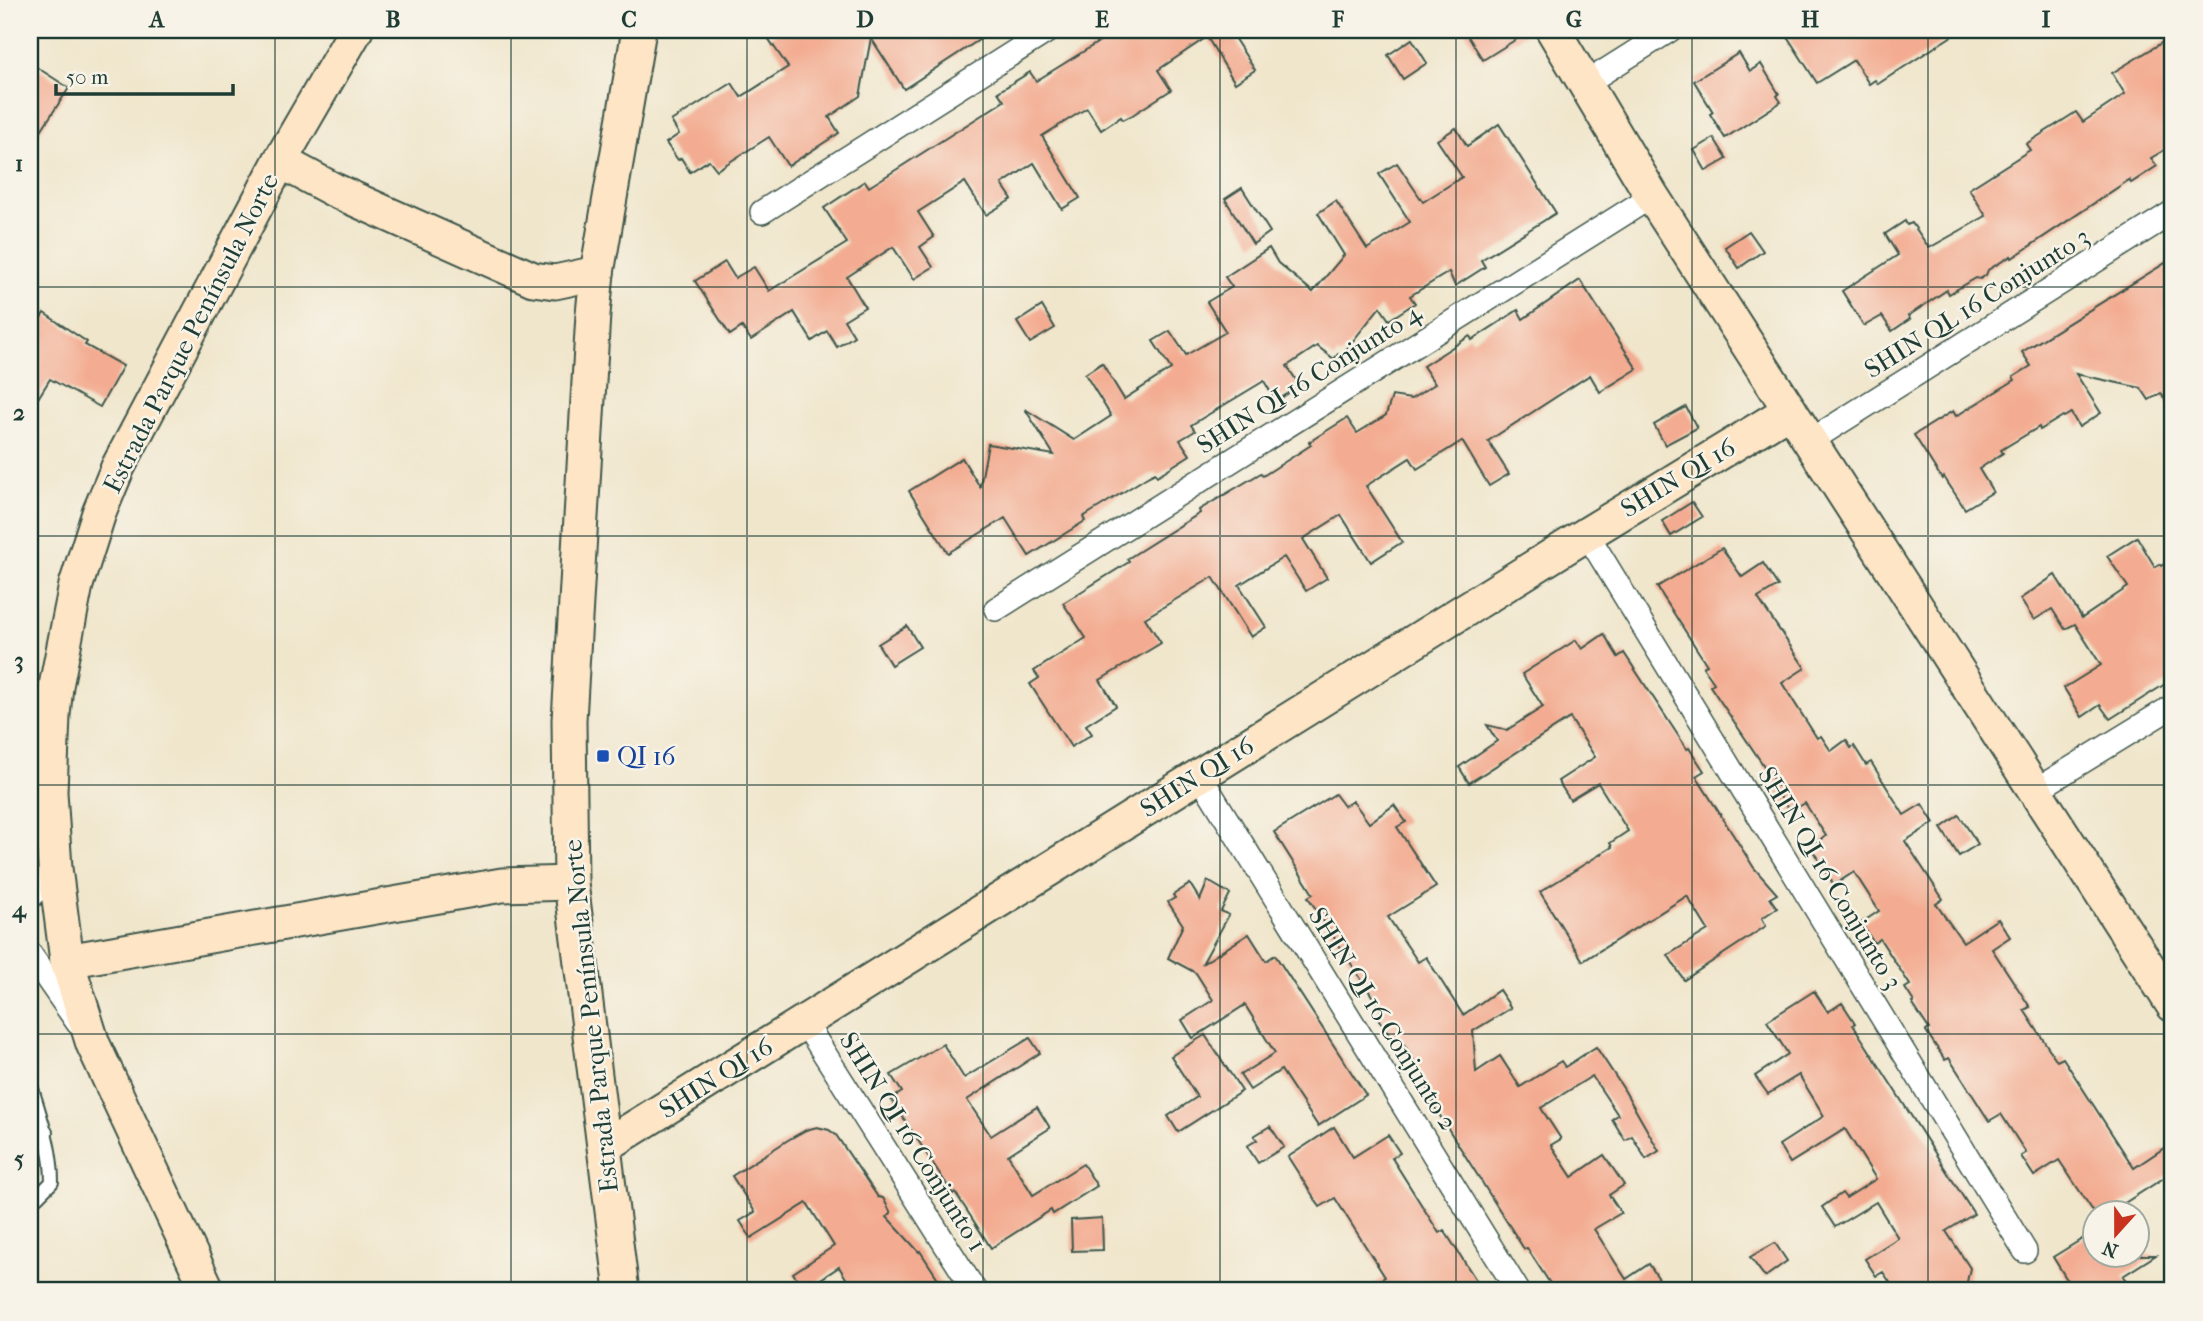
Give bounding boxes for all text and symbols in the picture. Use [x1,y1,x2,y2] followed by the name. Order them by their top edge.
[148,6,166,33] text: A
[386,6,401,33] text: B
[621,6,637,33] text: C
[856,6,874,33] text: D
[1095,6,1109,33] text: E
[1331,6,1345,33] text: F
[1566,6,1582,33] text: G
[1801,6,1819,33] text: H
[2042,6,2051,33] text: I
[56,52,233,96] scale bar
[66,65,109,89] text: 50 m
[15,150,23,177] text: 1
[97,168,285,498] street label: Estrada Parque Península Norte
[1859,221,2095,385] street label: SHIN QL 16 Conjunto 3
[1191,297,1428,461] street label: SHIN QI 16 Conjunto 4
[13,399,25,426] text: 2
[1615,431,1742,524] street label: SHIN QI 16
[14,647,24,674] text: 3
[1134,729,1260,824] street label: SHIN QI 16
[617,741,677,772] place label: QI 16
[595,748,611,764] marker: QI 16
[1751,761,1909,995] street label: SHIN QI 16 Conjunto 3
[557,838,625,1194] street label: Estrada Parque Península Norte
[11,896,27,923] text: 4
[1302,902,1464,1136] street label: SHIN QI 16 Conjunto 2
[833,1027,993,1257] street label: SHIN QI 16 Conjunto 1
[653,1030,779,1125] street label: SHIN QI 16
[14,1145,24,1172] text: 5
[2080,1198,2150,1268] north arrow
[2099,1236,2121,1262] text: N

